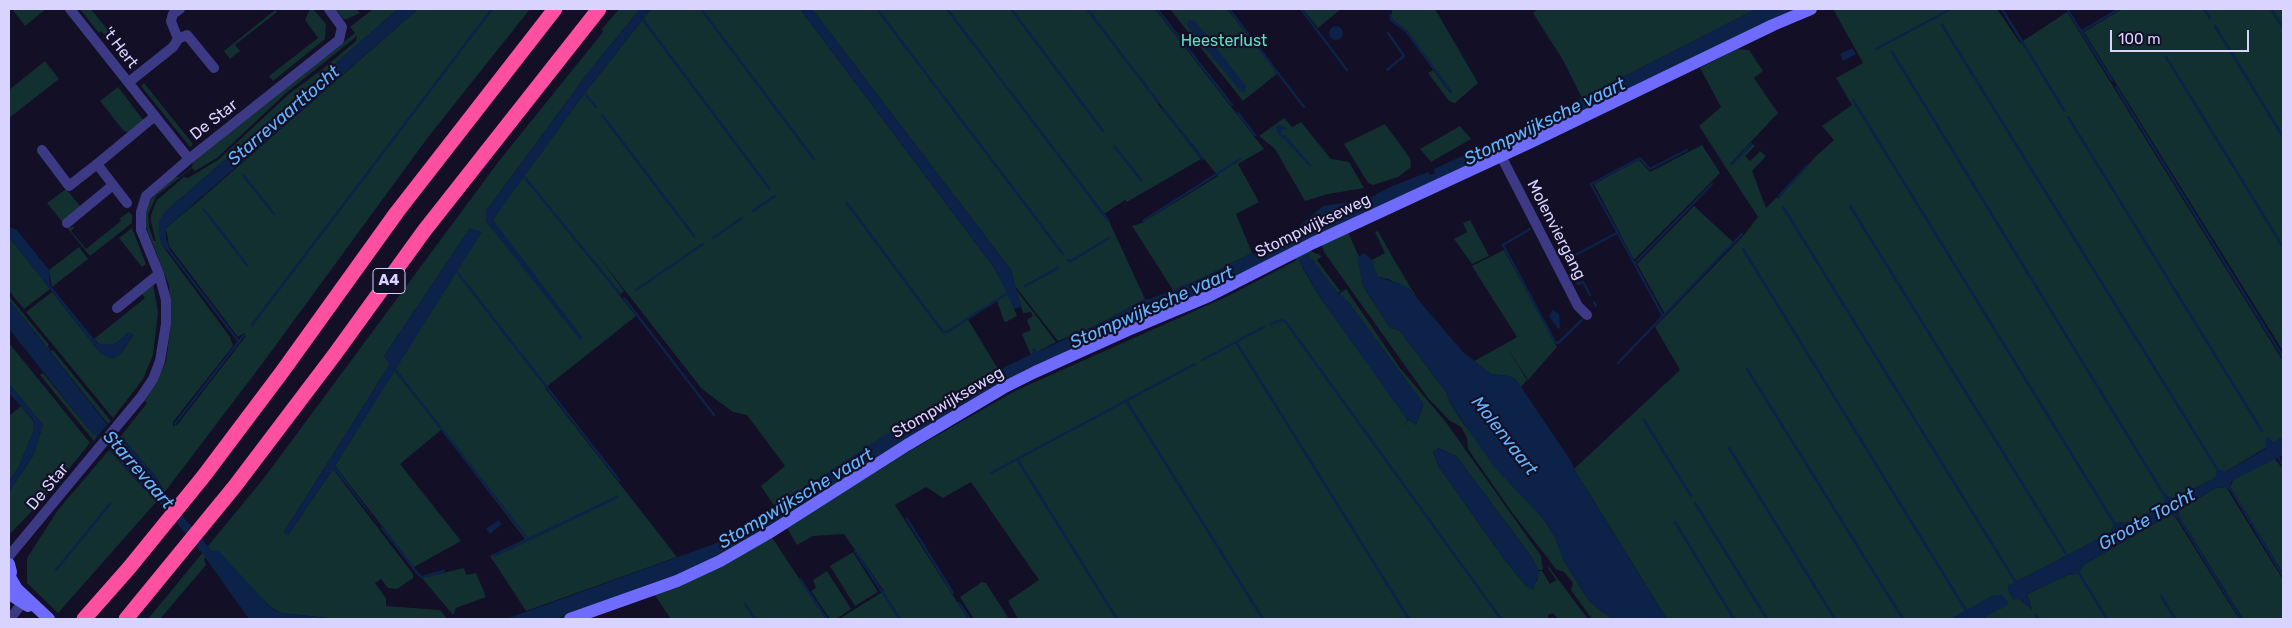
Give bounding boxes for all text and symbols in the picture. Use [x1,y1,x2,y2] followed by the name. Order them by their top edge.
[2112,20,2251,52] scale bar
[98,24,142,72] street label: 't Hert
[2118,30,2160,48] text: 100 m
[1181,31,1267,51] park label: Heesterlust
[223,61,345,171] water label: Starrevaarttocht
[1461,74,1629,170] water label: Stompwijksche vaart
[186,95,242,145] street label: De Star
[1523,177,1589,283] street label: Molenviergang
[1252,190,1374,262] street label: Stompwijkseweg
[1067,262,1237,354] water label: Stompwijksche vaart
[373,268,405,294] road number: A4
[889,363,1007,443] street label: Stompwijkseweg
[1466,392,1542,480] water label: Molenvaart
[98,426,178,514] water label: Starrevaart
[715,444,877,554] water label: Stompwijksche vaart
[23,460,73,514] street label: De Star
[2095,484,2199,556] water label: Groote Tocht

